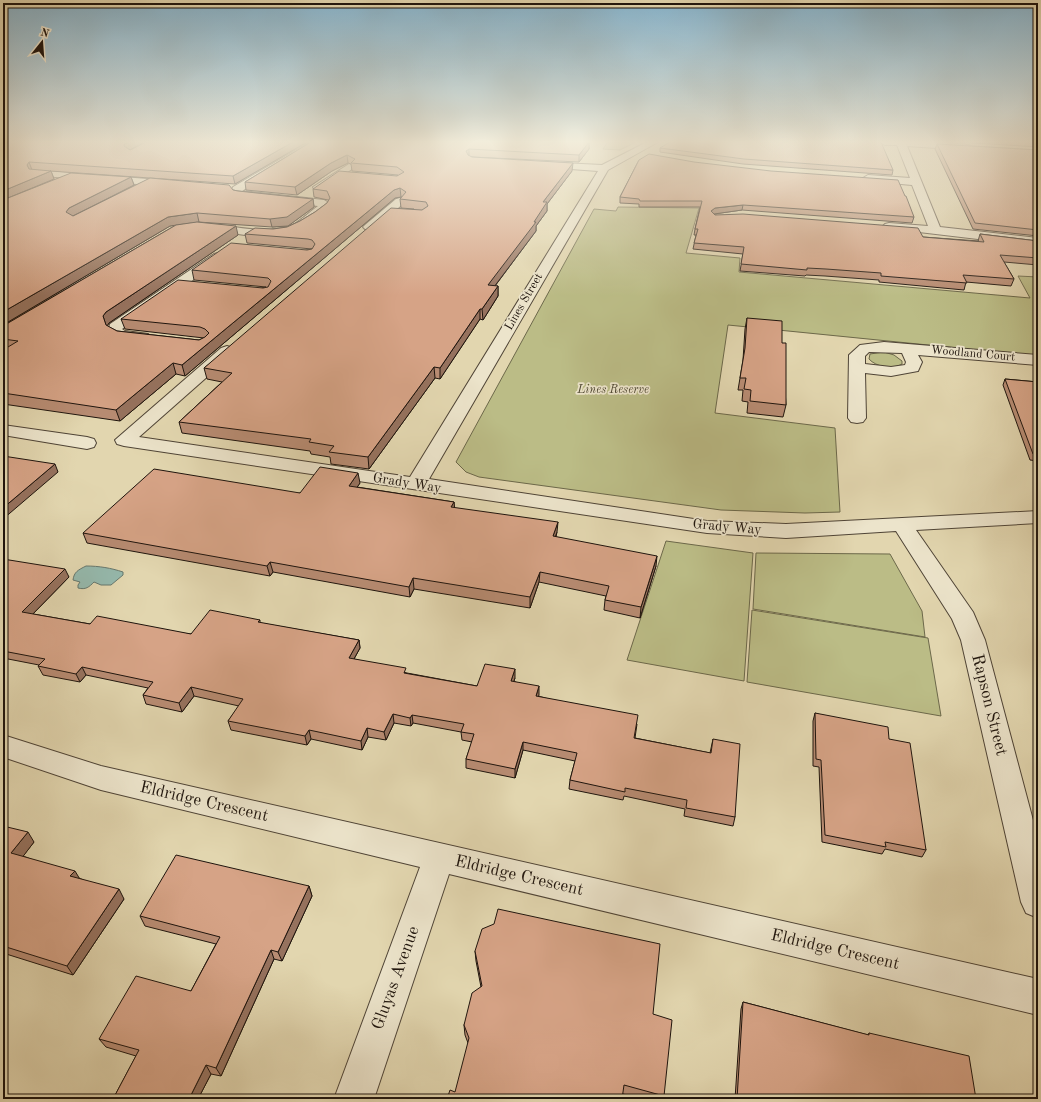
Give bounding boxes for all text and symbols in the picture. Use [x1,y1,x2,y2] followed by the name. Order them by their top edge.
[22,22,62,62] north arrow
[39,27,51,41] text: N
[503,271,545,333] street label: Lines Street
[930,344,1016,364] street label: Woodland Court
[576,384,649,396] park label: Lines Reserve
[372,471,443,495] street label: Grady Way
[692,517,763,537] street label: Grady Way
[968,652,1010,758] street label: Rapson Street
[138,779,270,825] street label: Eldridge Crescent
[453,853,585,899] street label: Eldridge Crescent
[369,924,423,1032] street label: Gluyas Avenue
[769,927,901,973] street label: Eldridge Crescent

